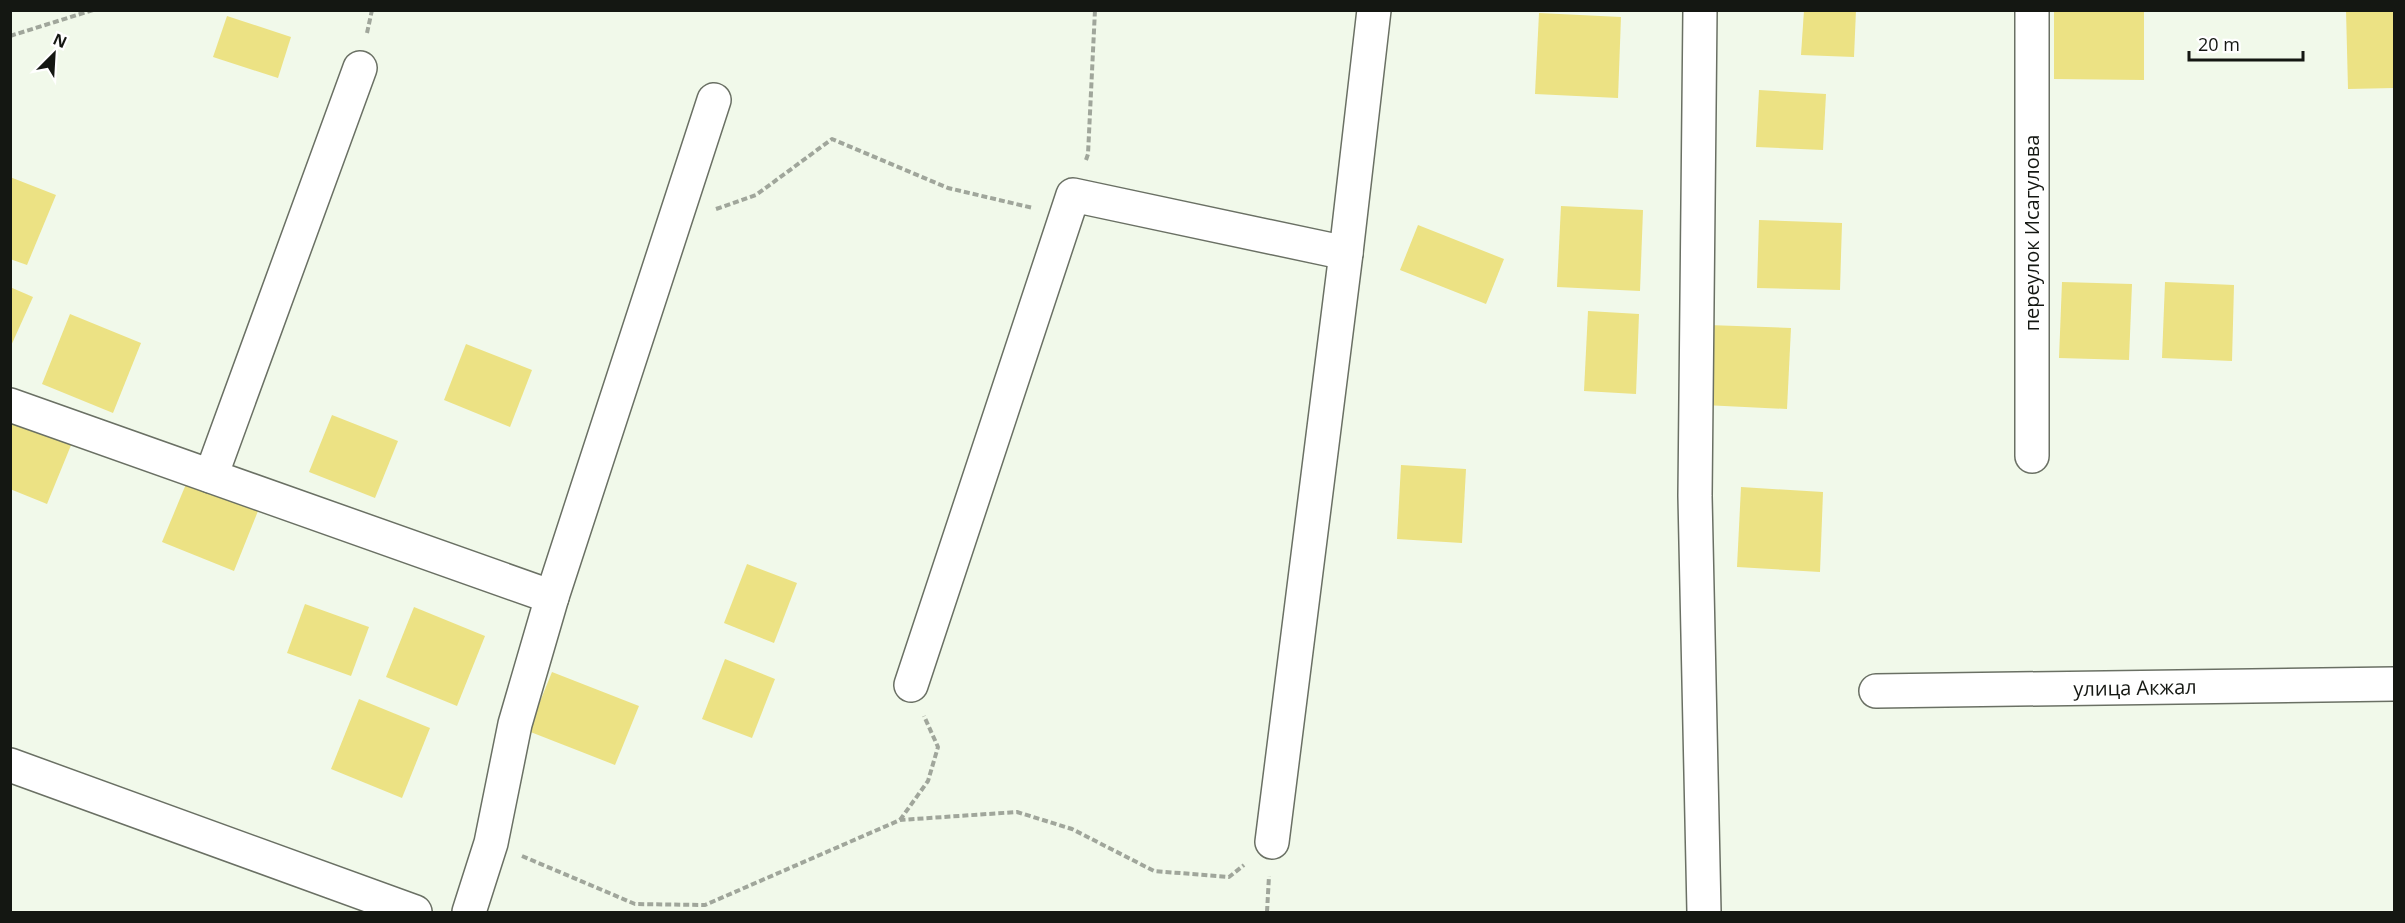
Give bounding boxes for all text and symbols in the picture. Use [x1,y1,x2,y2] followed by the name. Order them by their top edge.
[24,24,84,84] north arrow
[2189,24,2303,62] scale bar
[50,28,71,53] text: N
[2198,32,2240,56] text: 20 m
[2018,135,2045,331] street label: переулок Исагулова
[2073,673,2197,702] street label: улица Акжал

